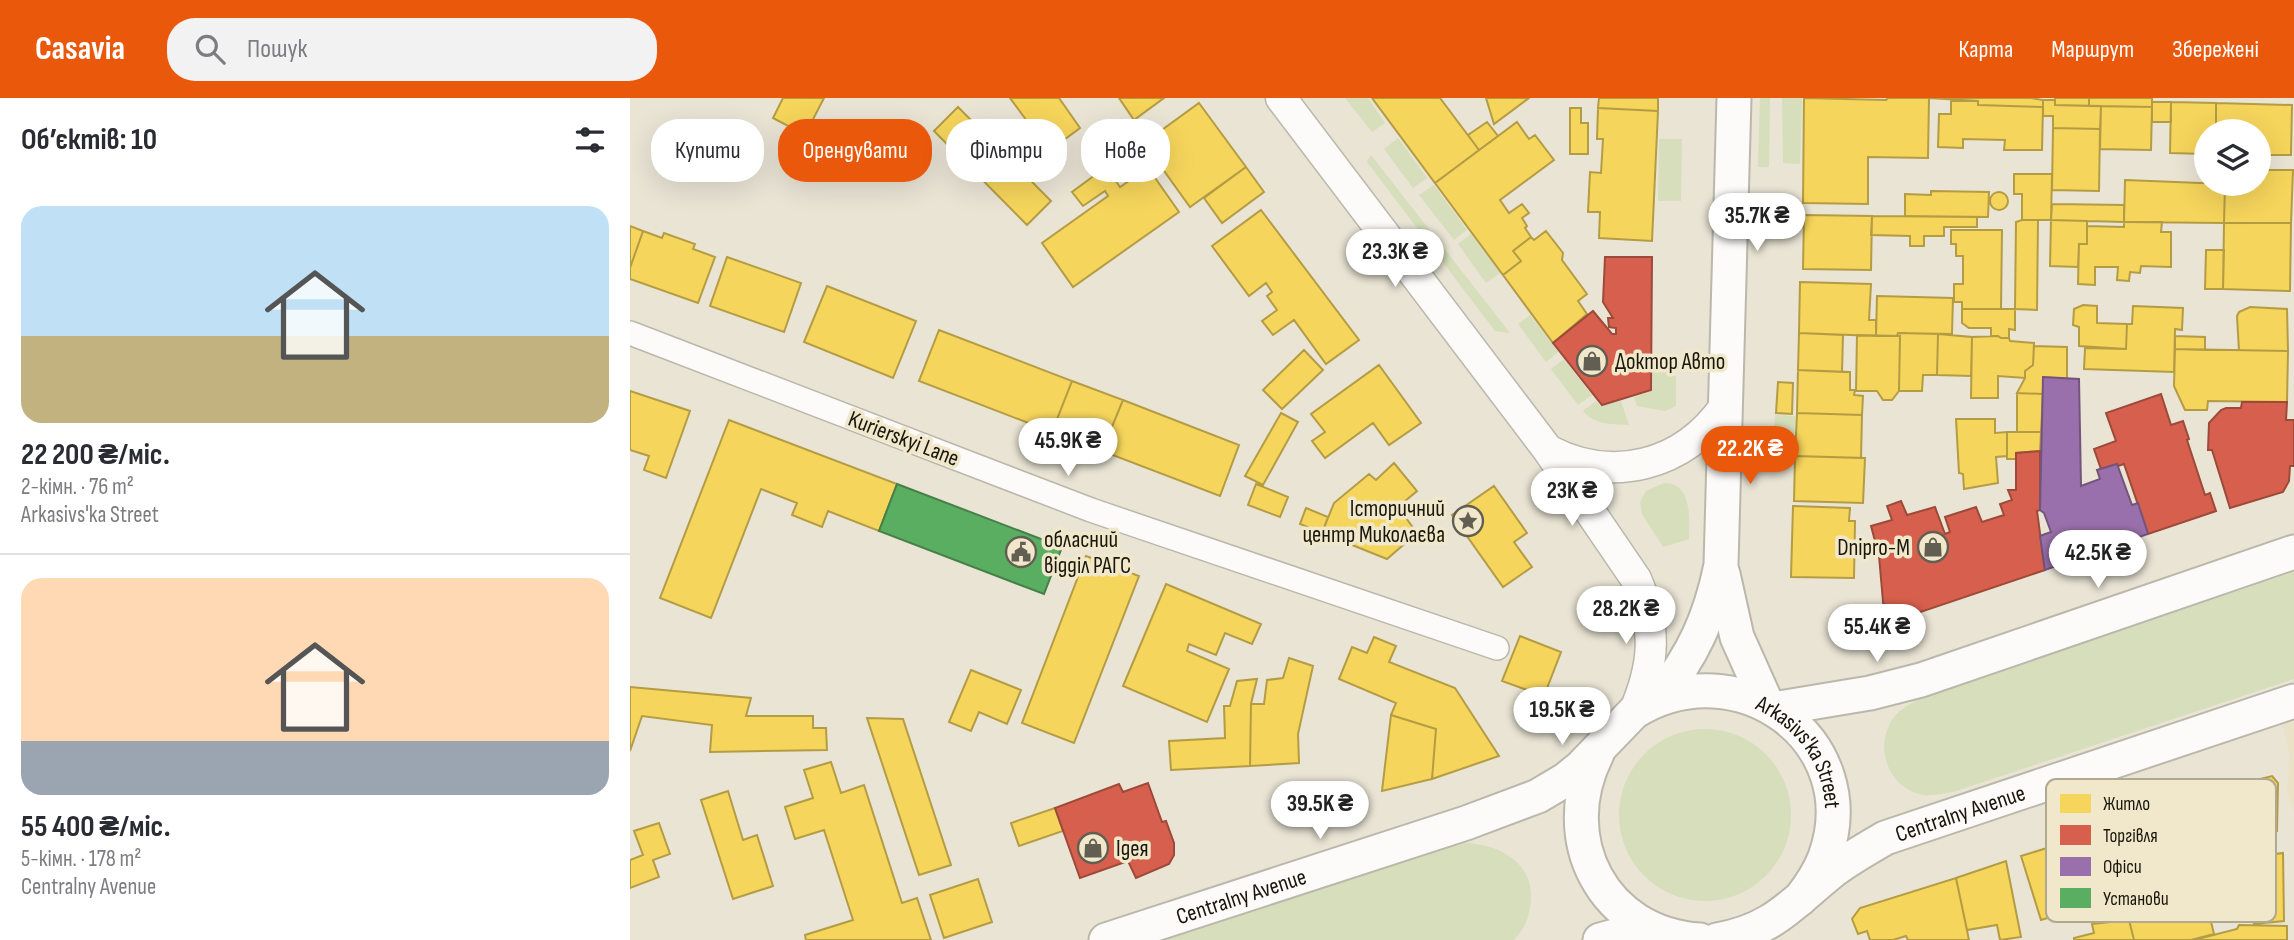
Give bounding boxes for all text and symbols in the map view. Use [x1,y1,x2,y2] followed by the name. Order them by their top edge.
[167,18,657,81] search box
[35,29,125,69] text: Casavia
[191,30,229,68] icon: search
[247,34,307,65] text: Пошук
[1959,35,2013,64] text: Карта
[2051,35,2134,64] text: Маршрут
[2172,35,2259,64] text: Збережені
[651,119,764,182] chip: Купити
[778,119,932,182] chip: Орендувати
[946,119,1067,182] chip: Фільтри
[1081,119,1170,182] chip: Нове
[2194,119,2271,196] map controls
[2194,119,2271,196] button: layers
[571,121,609,159] icon: filters
[21,122,157,158] text: Об’єктів: 10
[1692,194,1822,253] pin: 35.7K ₴
[1724,202,1790,230] text: 35.7K ₴
[1330,230,1460,289] pin: 23.3K ₴
[1362,238,1428,266] text: 23.3K ₴
[252,252,378,378] icon: home
[1575,344,1609,378] shop icon: Доктор Авто
[1615,348,1725,376] place label: Доктор Авто
[844,405,963,473] street label: Kurierskyi Lane
[1003,418,1133,478] pin: 45.9K ₴
[1685,426,1815,486] pin: 22.2K ₴
[1035,427,1101,455] text: 45.9K ₴
[1717,435,1783,463] text: 22.2K ₴
[21,437,170,473] text: 22 200 ₴/міс.
[1523,468,1621,528] pin: 23K ₴
[21,473,134,501] text: 2-кімн. · 76 m²
[1547,477,1597,505] text: 23K ₴
[1302,495,1445,549] place label: Історичний центр Миколаєва
[21,501,159,529] text: Arkasivs'ka Street
[1451,504,1485,538] place icon: Історичний центр Миколаєва
[1044,526,1131,580] place label: обласний відділ РАГС
[1916,530,1950,564] shop icon: Dnipro-M
[2033,531,2163,590] pin: 42.5K ₴
[1837,534,1910,562] place label: Dnipro-M
[1004,535,1038,569] public building icon: обласний відділ РАГС
[2065,539,2131,567] text: 42.5K ₴
[1561,587,1691,646] pin: 28.2K ₴
[1593,595,1659,623] text: 28.2K ₴
[1812,604,1942,664] pin: 55.4K ₴
[1844,613,1910,641] text: 55.4K ₴
[252,624,378,750] icon: home
[1497,688,1627,747] pin: 19.5K ₴
[1751,689,1846,809] street label: Arkasivs'ka Street
[1529,696,1595,724] text: 19.5K ₴
[1892,779,2029,849] street label: Centralny Avenue
[2046,779,2276,922] legend
[1255,782,1385,841] pin: 39.5K ₴
[1287,790,1353,818] text: 39.5K ₴
[2103,793,2150,816] text: Житло
[21,809,171,845] text: 55 400 ₴/міс.
[2103,825,2158,848] text: Торгівля
[1076,831,1110,865] shop icon: Ідея
[1116,835,1148,863] place label: Ідея
[21,845,142,873] text: 5-кімн. · 178 m²
[2103,856,2142,879] text: Офіси
[1173,863,1310,931] street label: Centralny Avenue
[21,873,156,901] text: Centralny Avenue
[2103,888,2169,911] text: Установи

